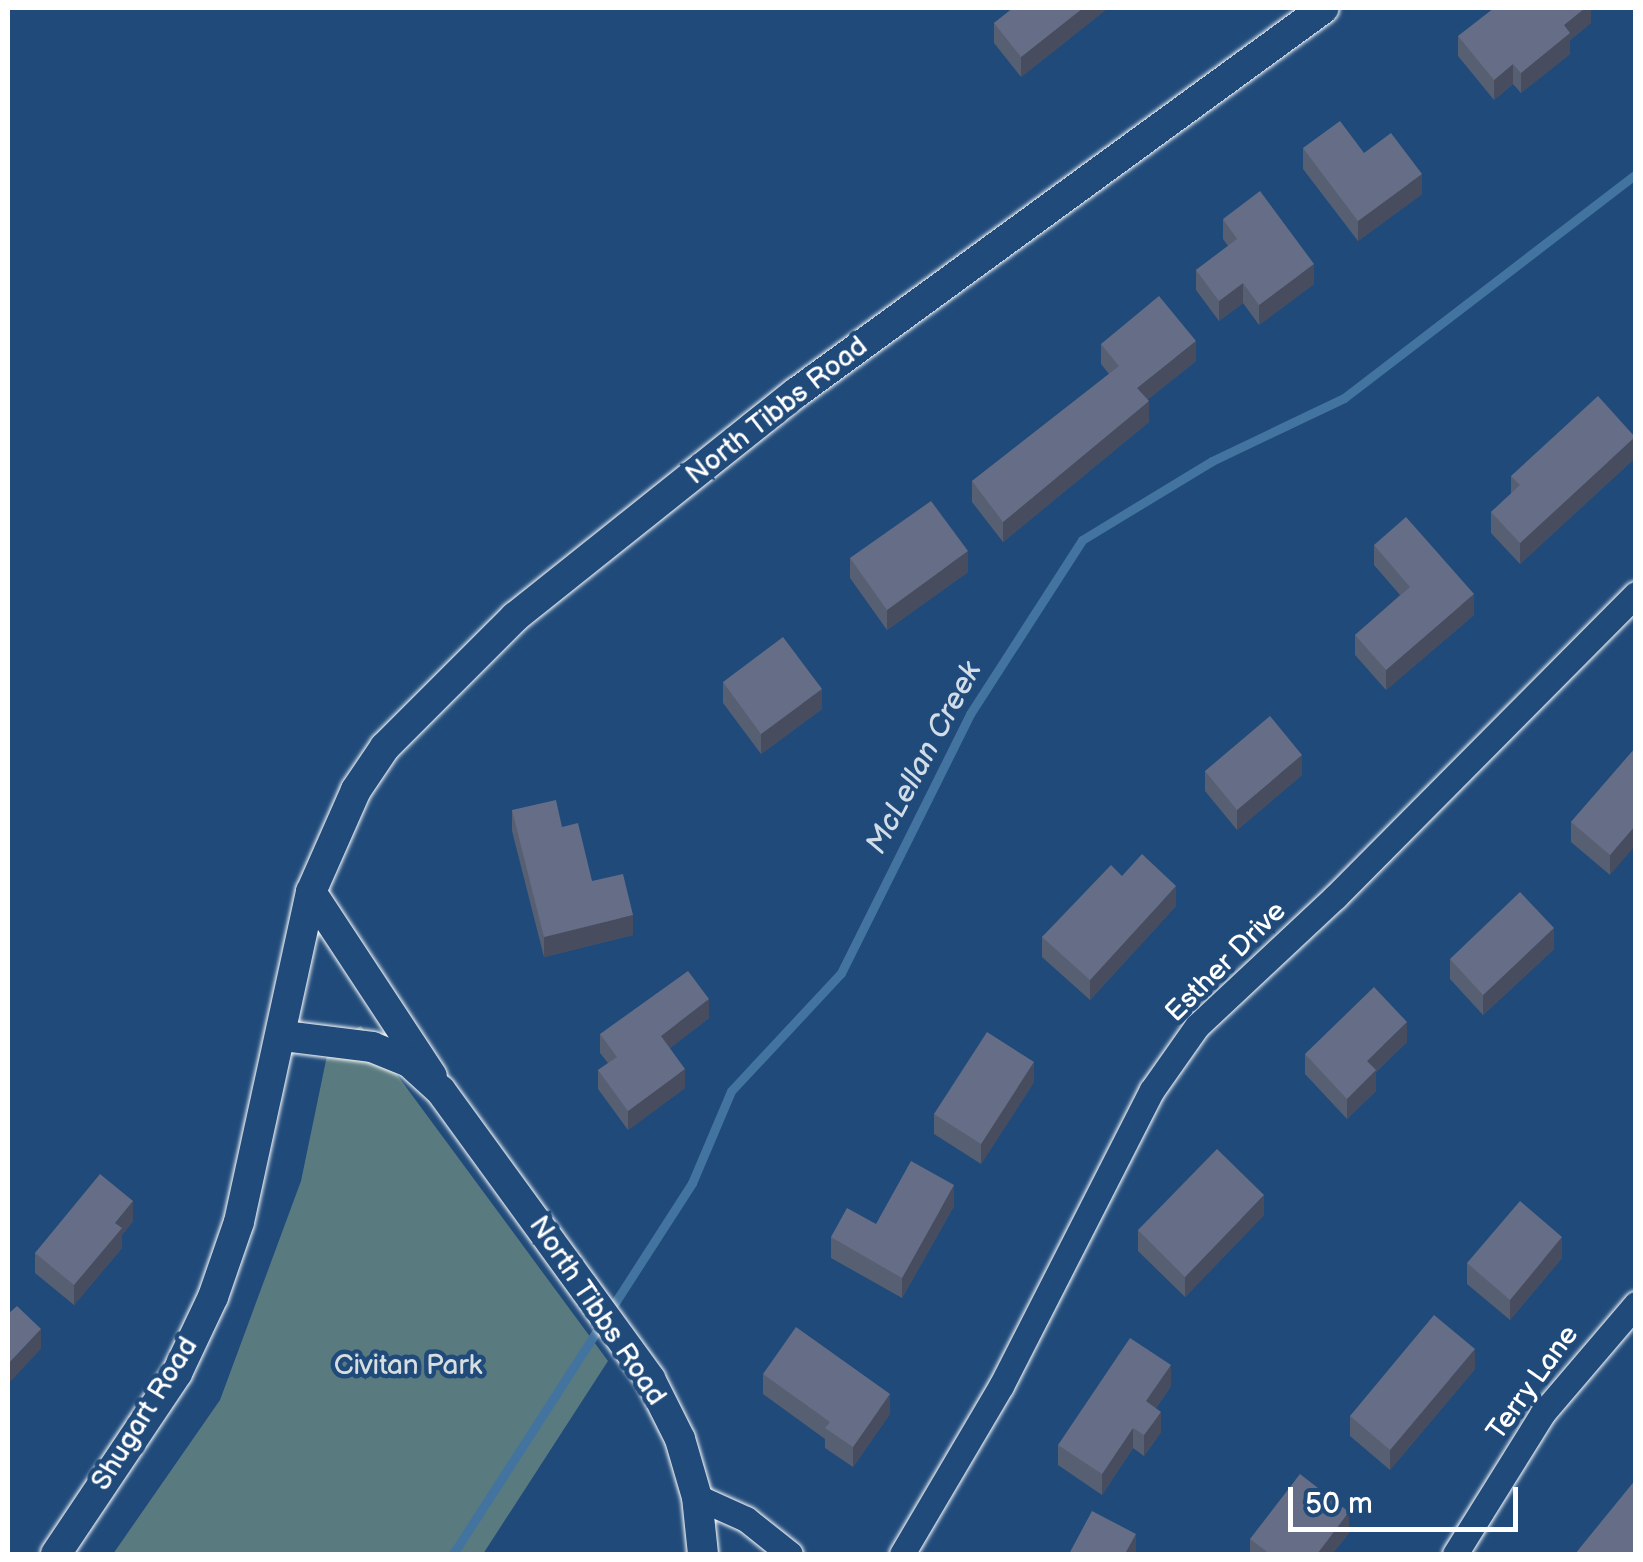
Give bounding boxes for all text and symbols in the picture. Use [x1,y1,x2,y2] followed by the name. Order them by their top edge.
[679,329,875,493] street label: North Tibbs Road
[858,656,990,860] water label: McLellan Creek
[1159,895,1293,1029] street label: Esther Drive
[521,1210,673,1412] street label: North Tibbs Road
[1479,1318,1587,1448] street label: Terry Lane
[85,1331,205,1497] street label: Shugart Road
[334,1349,482,1383] park label: Civitan Park
[1293,1467,1523,1529] scale bar
[1305,1486,1373,1522] text: 50 m

